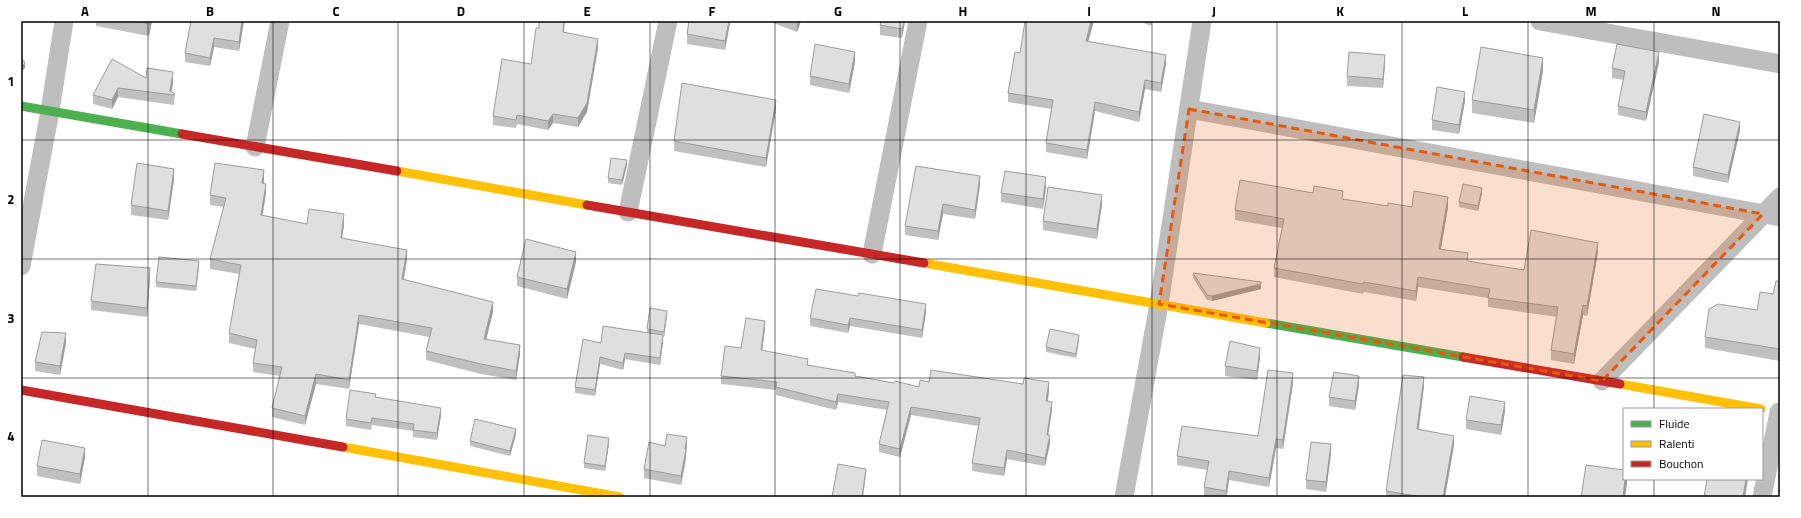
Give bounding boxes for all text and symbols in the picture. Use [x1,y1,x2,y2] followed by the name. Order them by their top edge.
[81,1,89,21] text: A
[206,1,214,21] text: B
[332,1,340,21] text: C
[457,1,465,21] text: D
[583,1,591,21] text: E
[709,1,716,21] text: F
[834,1,842,21] text: G
[959,1,967,21] text: H
[1087,1,1091,21] text: I
[1212,1,1216,21] text: J
[1336,1,1344,21] text: K
[1462,1,1468,21] text: L
[1585,1,1597,21] text: M
[1711,1,1721,21] text: N
[7,71,15,91] text: 1
[7,189,15,209] text: 2
[7,308,15,328] text: 3
[1623,408,1763,480] legend
[1659,414,1690,433] text: Fluide
[7,426,15,446] text: 4
[1659,434,1694,453] text: Ralenti
[1659,454,1704,473] text: Bouchon

